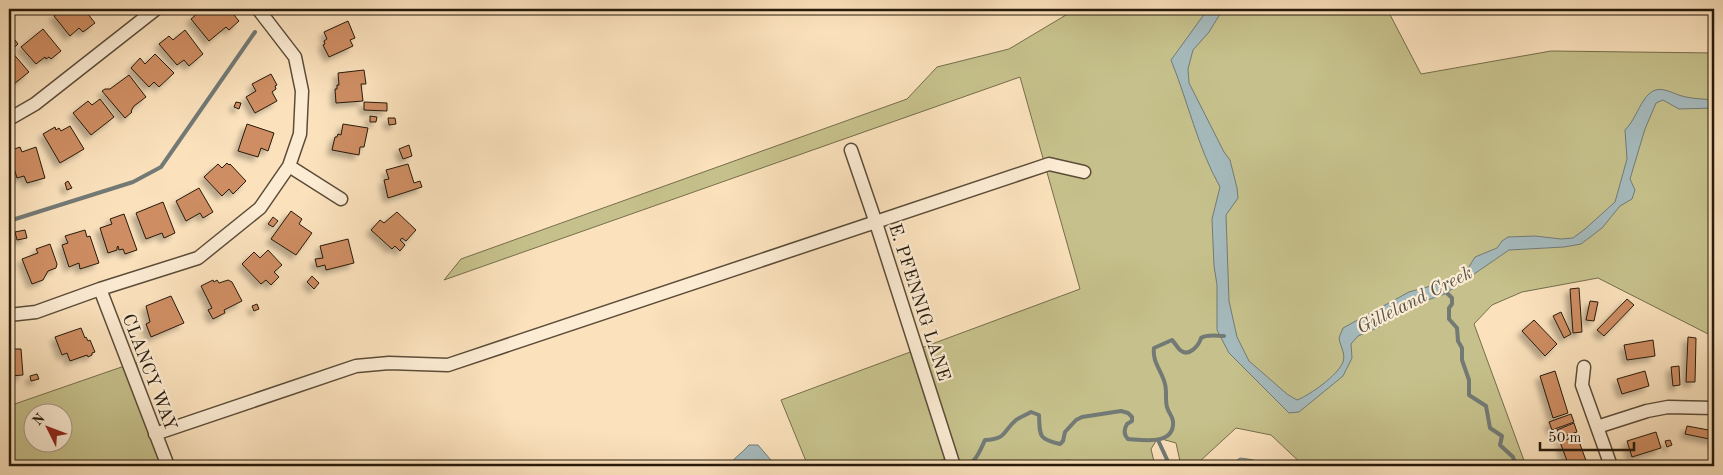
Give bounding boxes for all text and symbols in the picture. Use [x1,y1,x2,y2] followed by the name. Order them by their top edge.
[885,221,953,383] street label: E. PFENNIG LANE
[1354,264,1476,339] water label: Gilleland Creek
[119,312,180,433] street label: CLANCY WAY
[22,402,72,452] north arrow
[30,411,48,429] text: N
[1540,420,1634,452] scale bar
[1548,431,1582,446] text: 50 m

